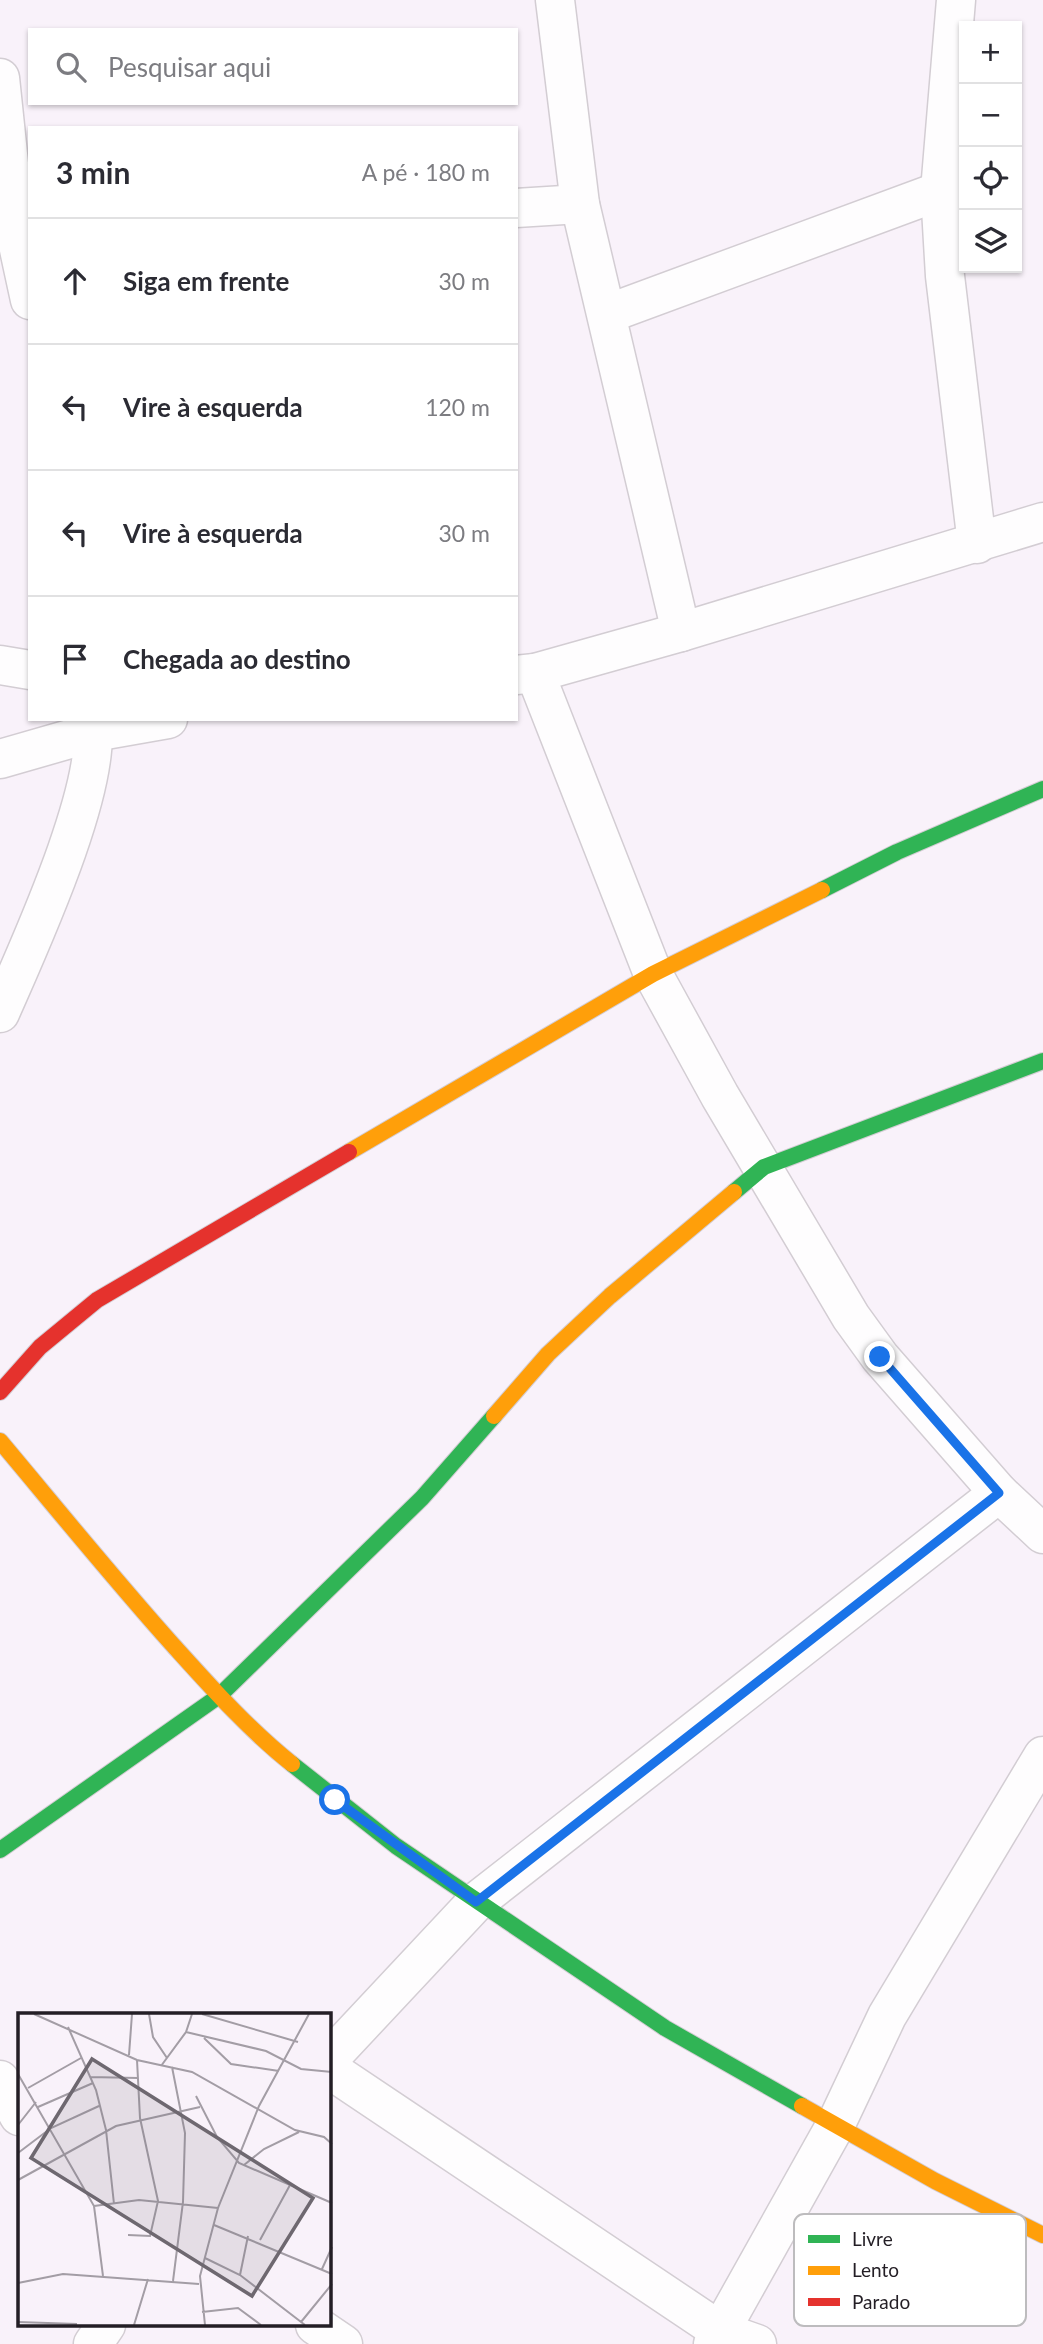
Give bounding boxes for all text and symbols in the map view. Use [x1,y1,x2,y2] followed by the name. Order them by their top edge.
[959,21,1022,273] map controls
[959,21,1022,84] button: +
[28,28,518,105] search box
[52,48,90,86] icon: search
[108,51,271,83] text: Pesquisar aqui
[959,84,1022,147] button: −
[959,147,1022,210] button: locate
[56,154,130,190] text: 3 min
[362,158,490,186] text: A pé · 180 m
[959,210,1022,273] button: layers
[56,262,94,300] icon: ahead
[123,265,290,297] text: Siga em frente
[439,267,490,295] text: 30 m
[56,388,94,426] icon: left
[123,391,303,423] text: Vire à esquerda
[425,393,490,421] text: 120 m
[56,514,94,552] icon: left
[123,517,303,549] text: Vire à esquerda
[439,519,490,547] text: 30 m
[56,640,94,678] icon: arrive
[123,643,351,675] text: Chegada ao destino
[864,1341,895,1372] route end
[319,1784,350,1815] route start
[18,2013,331,2326] inset map
[794,2214,1026,2326] legend
[852,2227,893,2250] text: Livre
[852,2258,899,2281] text: Lento
[852,2290,910,2313] text: Parado

